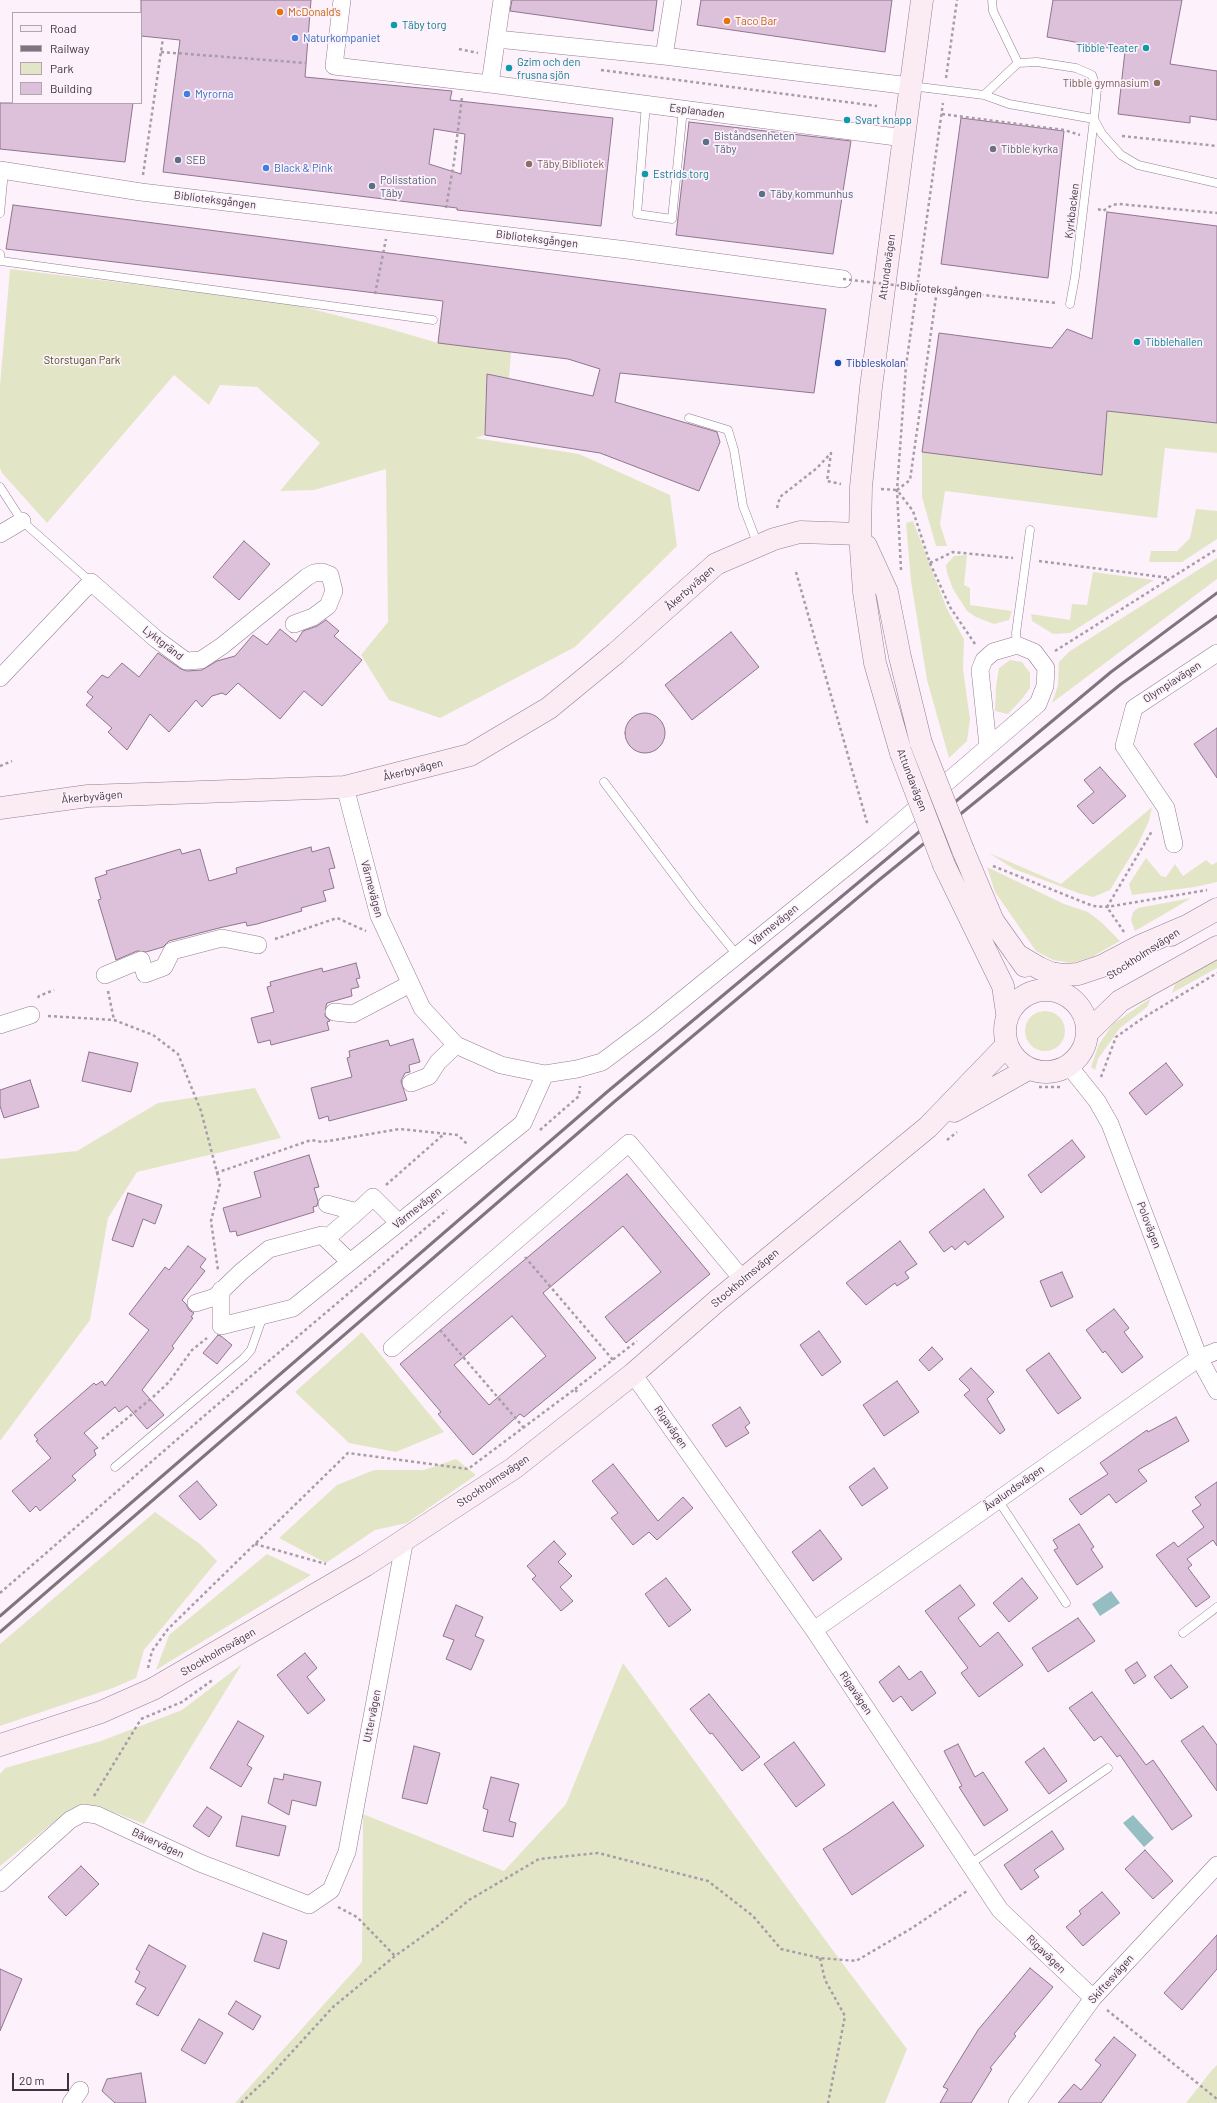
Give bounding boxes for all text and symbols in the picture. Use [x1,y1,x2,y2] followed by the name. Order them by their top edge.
[288,5,341,19] place label: McDonald's
[275,7,285,17] marker: McDonald's
[12,12,142,104] legend
[735,14,777,28] place label: Taco Bar
[722,16,732,26] marker: Taco Bar
[402,18,446,32] place label: Täby torg
[389,20,399,30] marker: Täby torg
[50,21,77,35] text: Road
[303,31,381,45] place label: Naturkompaniet
[290,33,300,43] marker: Naturkompaniet
[50,41,89,55] text: Railway
[1076,41,1138,55] place label: Tibble Teater
[1141,43,1151,53] marker: Tibble Teater
[517,55,580,81] place label: Gzim och den frusna sjön
[50,61,74,75] text: Park
[504,63,514,73] marker: Gzim och den frusna sjön
[1063,76,1149,90] place label: Tibble gymnasium
[1152,78,1162,88] marker: Tibble gymnasium
[50,81,92,95] text: Building
[195,87,233,101] place label: Myrorna
[182,89,192,99] marker: Myrorna
[669,101,725,121] street label: Esplanaden
[855,113,912,127] place label: Svart knapp
[842,115,852,125] marker: Svart knapp
[714,129,795,155] place label: Biståndsenheten Täby
[701,137,711,147] marker: Biståndsenheten Täby
[1001,142,1058,156] place label: Tibble kyrka
[988,144,998,154] marker: Tibble kyrka
[186,153,206,167] place label: SEB
[173,155,183,165] marker: SEB
[537,157,604,171] place label: Täby Bibliotek
[524,159,534,169] marker: Täby Bibliotek
[274,161,333,175] place label: Black & Pink
[261,163,271,173] marker: Black & Pink
[653,167,709,181] place label: Estrids torg
[640,169,650,179] marker: Estrids torg
[380,173,436,199] place label: Polisstation Täby
[367,181,377,191] marker: Polisstation Täby
[1062,183,1082,239] street label: Kyrkbacken
[770,187,853,201] place label: Täby kommunhus
[173,188,257,212] street label: Biblioteksgången
[757,189,767,199] marker: Täby kommunhus
[495,227,579,251] street label: Biblioteksgången
[876,233,898,301] street label: Attundavägen
[899,279,983,301] street label: Biblioteksgången
[1145,335,1203,349] place label: Tibblehallen
[1132,337,1142,347] marker: Tibblehallen
[44,353,120,367] park label: Storstugan Park
[846,356,906,370] place label: Tibbleskolan
[833,358,843,368] marker: Tibbleskolan
[663,563,717,613] street label: Åkerbyvägen
[140,623,186,663] street label: Lyktgränd
[1141,658,1203,706] street label: Olympiavägen
[894,747,930,813] street label: Attundavägen
[382,756,444,784] street label: Åkerbyvägen
[61,788,123,806] street label: Åkerbyvägen
[358,859,386,919] street label: Värmevägen
[747,901,801,949] street label: Värmevägen
[1104,926,1182,982] street label: Stockholmsvägen
[390,1184,444,1232] street label: Värmevägen
[1134,1200,1164,1250] street label: Polovägen
[708,1246,782,1310] street label: Stockholmsvägen
[651,1403,691,1451] street label: Rigavägen
[454,1452,532,1510] street label: Stockholmsvägen
[981,1462,1047,1514] street label: Åvalundsvägen
[178,1625,258,1679] street label: Stockholmsvägen
[837,1669,875,1717] street label: Rigavägen
[360,1688,384,1744] street label: Uttervägen
[130,1825,186,1861] street label: Bävervägen
[1024,1932,1068,1976] street label: Rigavägen
[1085,1952,1137,2006] street label: Skiftesvägen
[14,2065,71,2091] scale bar
[19,2073,45,2087] text: 20 m

